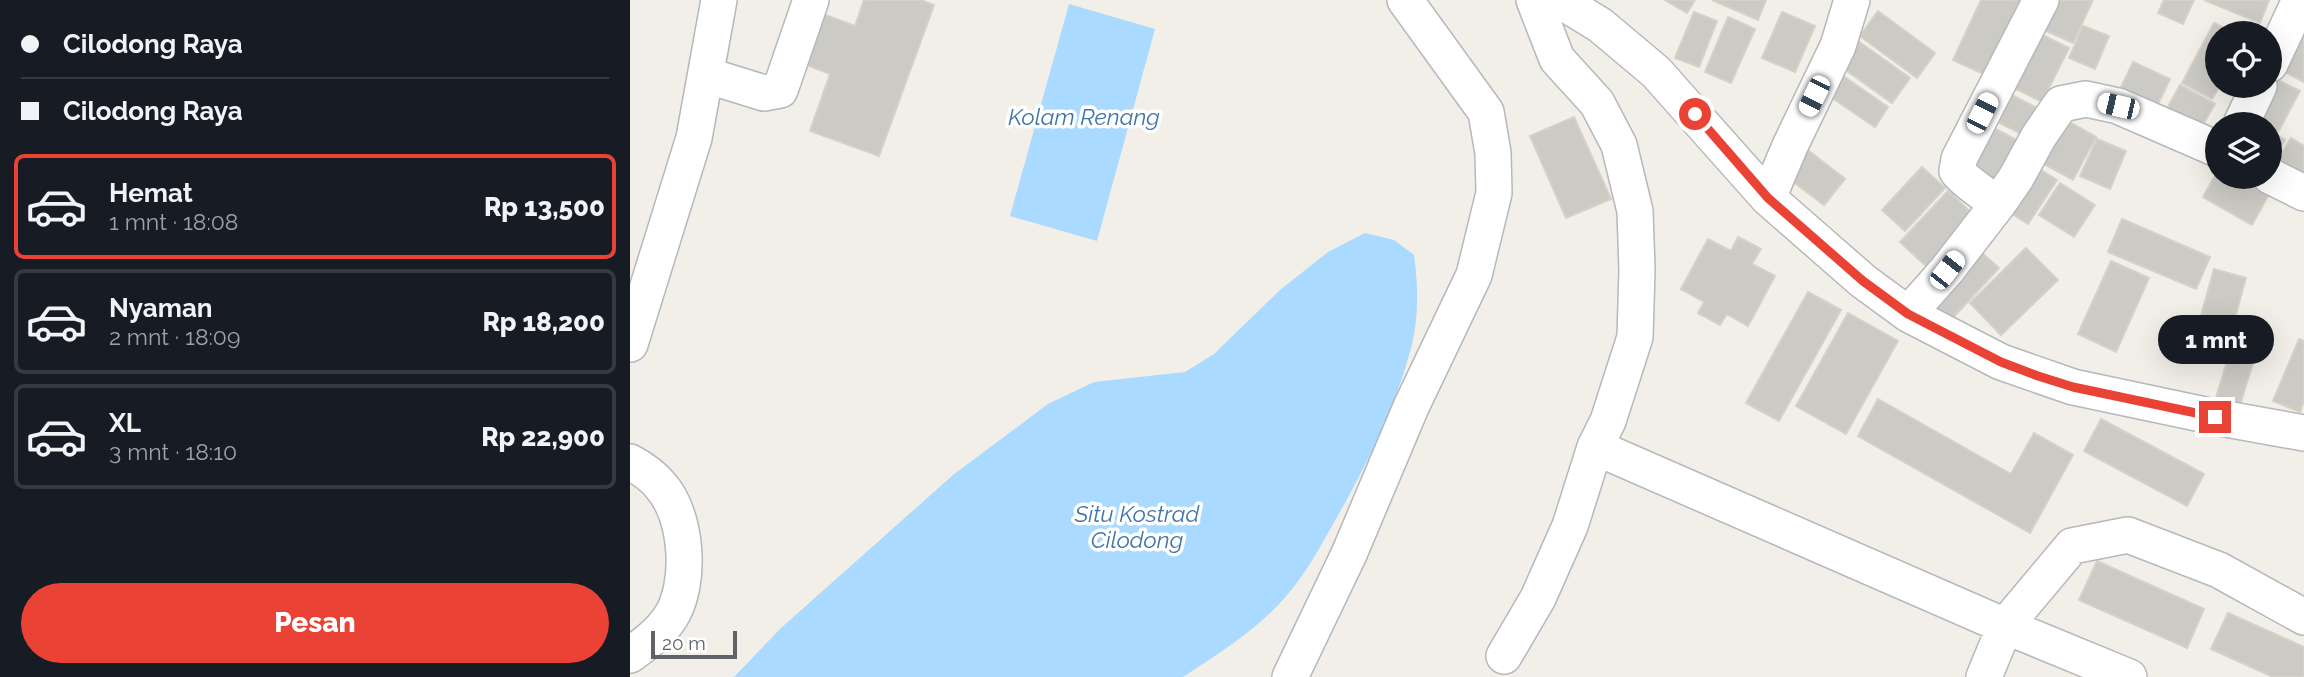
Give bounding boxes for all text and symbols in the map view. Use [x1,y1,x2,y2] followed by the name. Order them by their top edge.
[2205,21,2282,189] map controls
[2205,21,2282,98] button: locate
[63,29,243,59] text: Cilodong Raya
[1796,73,1833,119] car
[1964,90,2001,136] car
[2096,91,2141,121] car
[63,96,243,126] text: Cilodong Raya
[1679,98,1711,130] route start
[1008,103,1160,130] water label: Kolam Renang
[2205,112,2282,189] button: layers
[25,175,88,238] icon: car
[109,178,193,208] text: Hemat
[484,192,605,222] text: Rp 13,500
[109,208,238,235] text: 1 mnt · 18:08
[1926,247,1969,293] car
[25,290,88,353] icon: car
[109,293,213,323] text: Nyaman
[482,307,605,337] text: Rp 18,200
[2157,316,2273,364] callout: 1 mnt
[109,323,240,350] text: 2 mnt · 18:09
[2185,326,2247,353] text: 1 mnt
[2199,401,2231,433] route end
[25,405,88,468] icon: car
[109,408,141,438] text: XL
[481,422,605,452] text: Rp 22,900
[109,438,237,465] text: 3 mnt · 18:10
[1074,500,1200,553] water label: Situ Kostrad Cilodong
[21,583,609,663] button: Pesan
[651,628,737,660] scale bar
[662,632,706,654] text: 20 m

